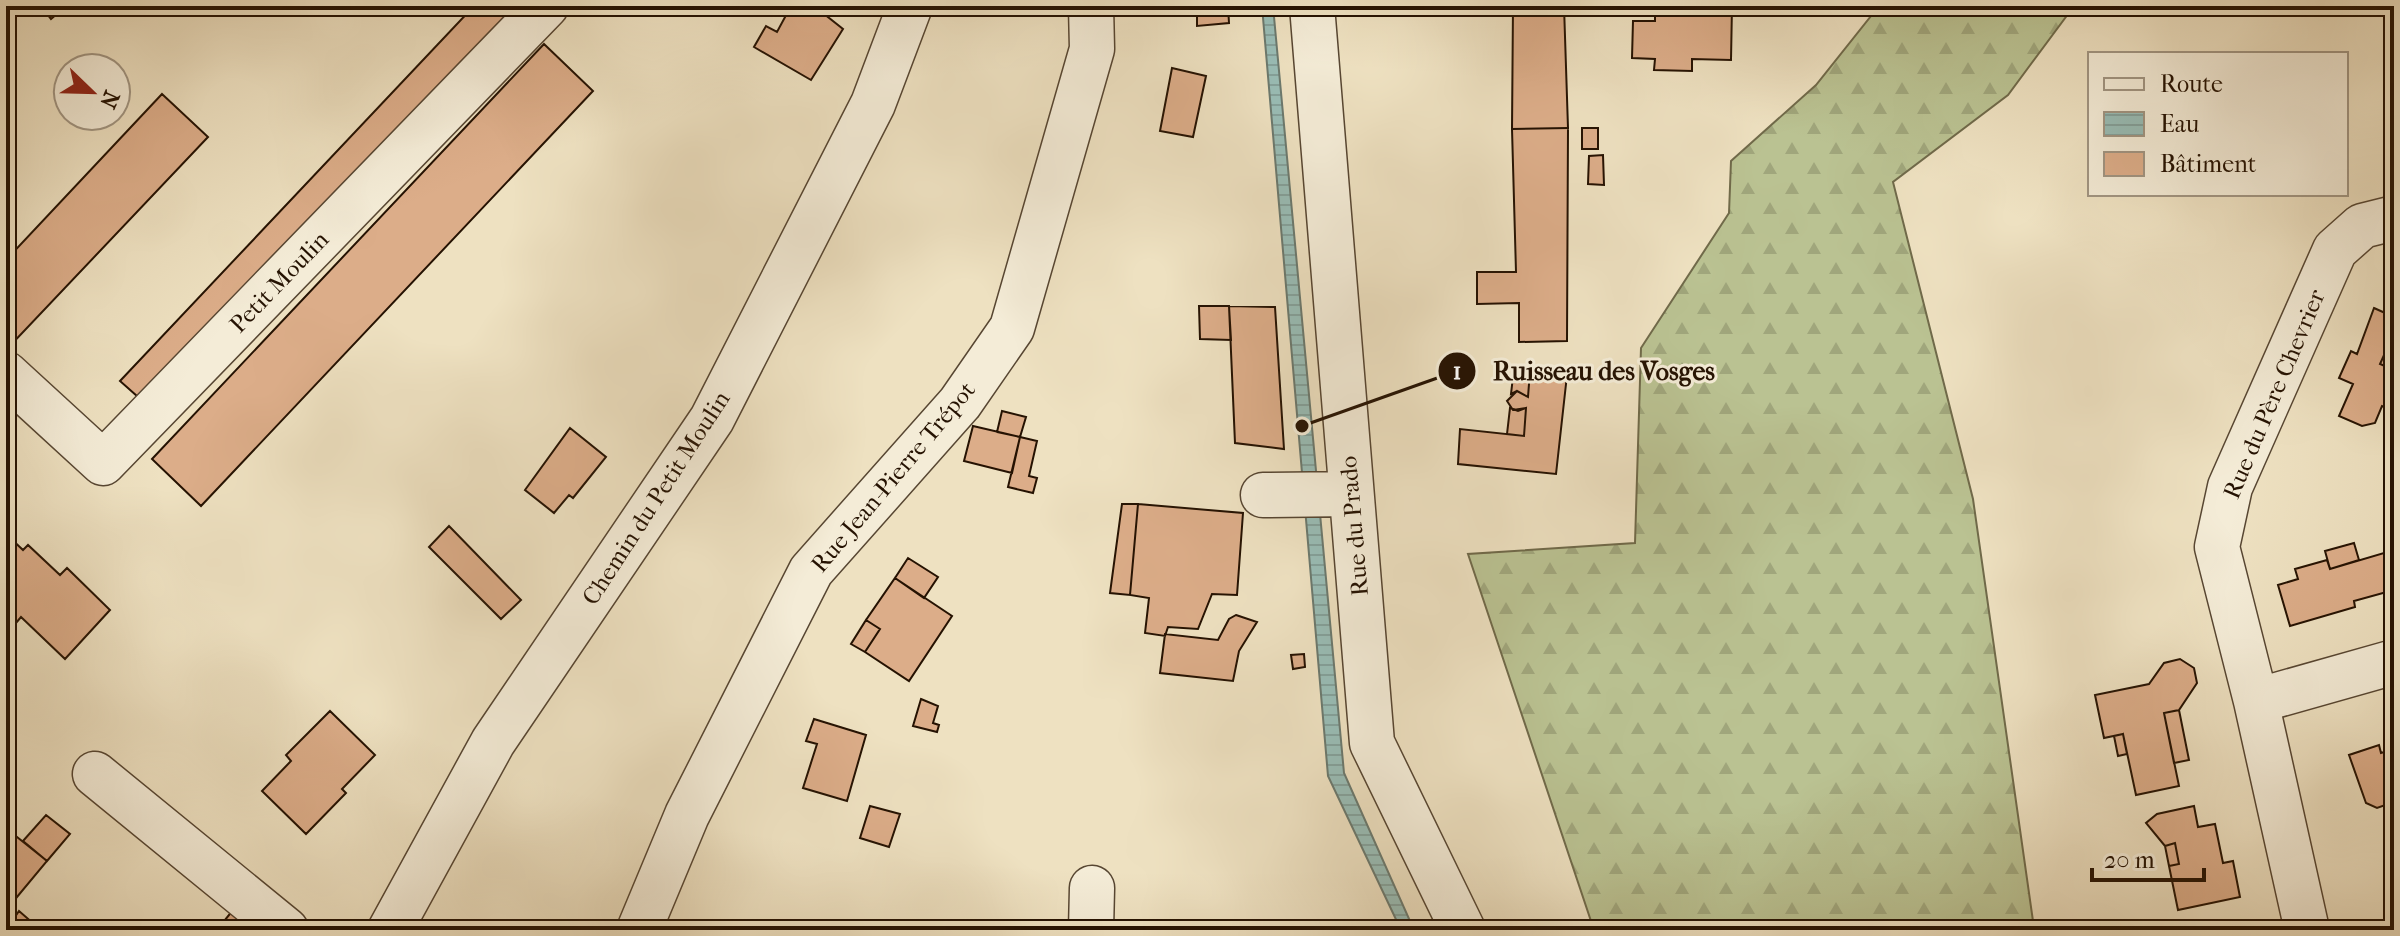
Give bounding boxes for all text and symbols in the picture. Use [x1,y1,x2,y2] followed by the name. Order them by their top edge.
[52,52,132,132] north arrow
[2088,52,2348,196] legend
[2160,70,2223,98] text: Route
[94,87,125,112] text: N
[2160,110,2200,138] text: Eau
[2160,150,2257,178] text: Bâtiment
[224,226,334,338] street label: Petit Moulin
[2217,284,2331,503] street label: Rue du Père Chevrier
[1437,346,1731,396] callout: Ruisseau des Vosges
[1493,356,1715,387] text: Ruisseau des Vosges
[1453,357,1461,385] text: 1
[805,376,981,578] street label: Rue Jean-Pierre Trépot
[576,386,736,610] street label: Chemin du Petit Moulin
[1334,455,1374,597] street label: Rue du Prado
[2092,832,2204,882] scale bar
[2104,846,2155,874] text: 20 m

